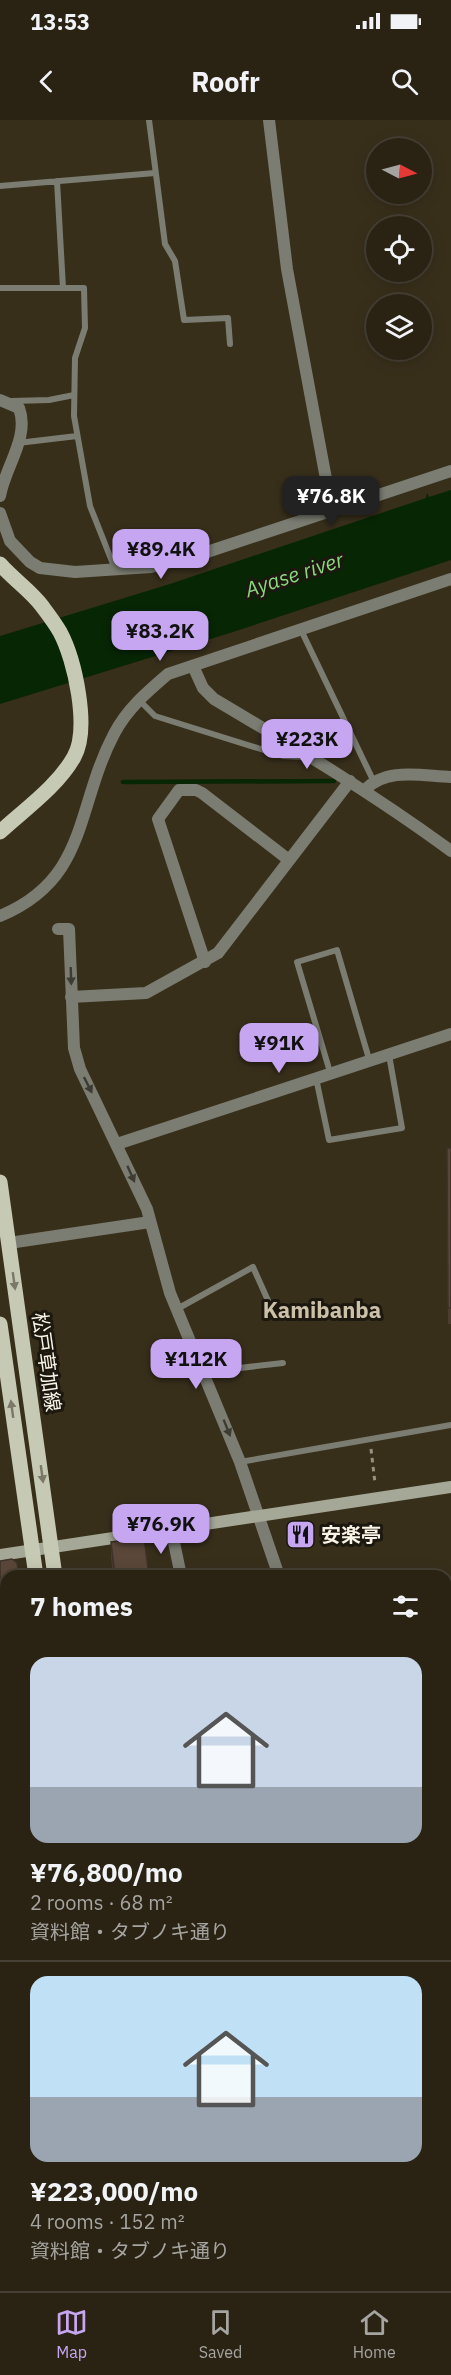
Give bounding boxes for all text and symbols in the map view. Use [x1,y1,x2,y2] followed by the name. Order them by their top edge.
[30,7,90,36] text: 13:53
[191,64,260,99] text: Roofr
[30,65,63,98] icon: back
[388,65,421,98] icon: search
[366,138,432,204] north arrow
[366,138,432,360] map controls
[366,216,432,282] button: locate
[366,294,432,360] button: layers
[282,476,380,527] pin: ¥76.8K
[296,482,366,509] text: ¥76.8K
[112,529,210,580] pin: ¥89.4K
[126,535,196,562] text: ¥89.4K
[240,544,348,603] water label: Ayase river
[111,611,209,662] pin: ¥83.2K
[125,617,195,644] text: ¥83.2K
[265,719,349,770] pin: ¥223K
[276,725,338,752] text: ¥223K
[66,966,75,985] one-way arrow
[243,1023,315,1074] pin: ¥91K
[254,1029,304,1056] text: ¥91K
[84,1077,93,1094] one-way arrow
[127,1165,136,1183] one-way arrow
[10,1272,19,1291] one-way arrow
[263,1295,381,1324] district label: Kamibanba
[27,1311,67,1413] street label: 松戸草加線
[154,1339,238,1390] pin: ¥112K
[165,1345,227,1372] text: ¥112K
[8,1400,17,1419] one-way arrow
[223,1419,232,1437] one-way arrow
[37,1465,46,1484] one-way arrow
[112,1504,210,1555] pin: ¥76.9K
[126,1510,196,1537] text: ¥76.9K
[284,1518,316,1550] restaurant icon: 安楽亭
[321,1521,381,1548] place label: 安楽亭
[30,1589,133,1623] text: 7 homes
[389,1590,422,1623] icon: filters
[172,1696,280,1804] icon: home
[30,1855,183,1889] text: ¥76,800/mo
[30,1889,173,1916] text: 2 rooms · 68 m²
[30,1918,230,1945] text: 資料館・タブノキ通り
[172,2015,280,2123] icon: home
[30,2174,198,2208] text: ¥223,000/mo
[30,2208,185,2235] text: 4 rooms · 152 m²
[30,2237,230,2264] text: 資料館・タブノキ通り
[55,2306,88,2362] tab: Map
[199,2306,242,2362] tab: Saved
[353,2306,396,2362] tab: Home

